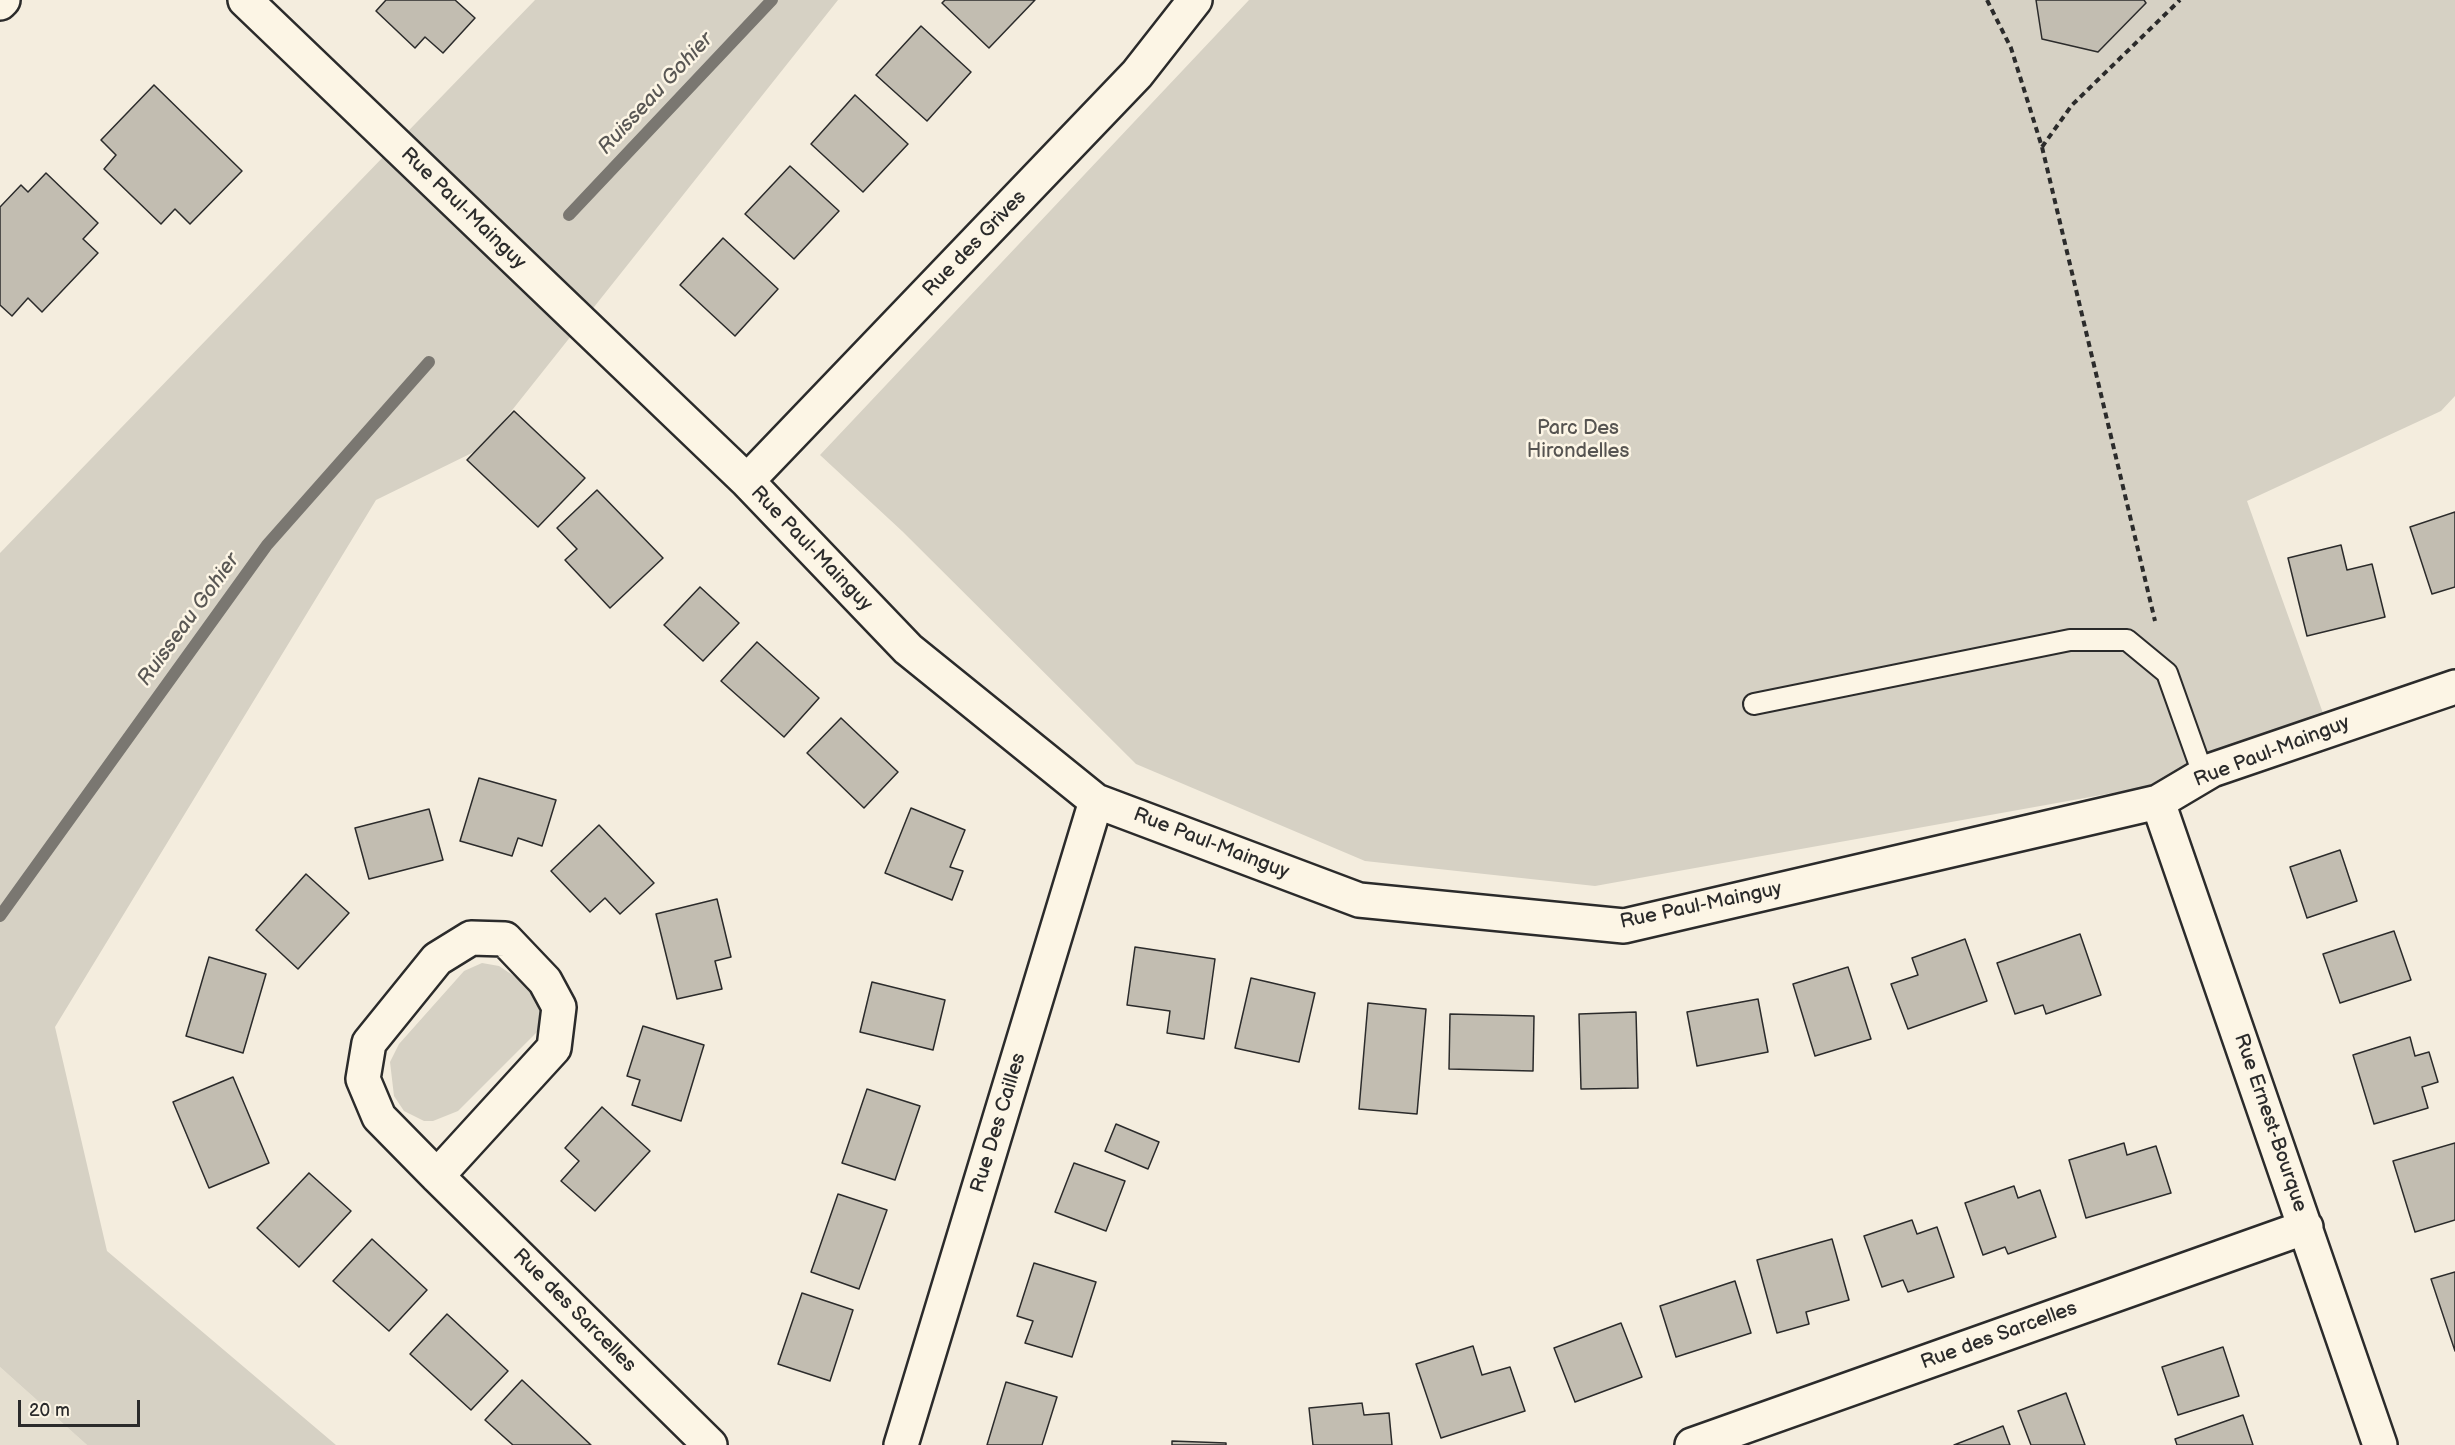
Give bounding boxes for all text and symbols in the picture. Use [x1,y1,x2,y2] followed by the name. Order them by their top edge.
[593,28,719,160] water label: Ruisseau Gohier
[395,143,531,275] street label: Rue Paul-Mainguy
[918,186,1032,302] street label: Rue des Grives
[1527,417,1629,464] park label: Parc Des Hirondelles
[745,481,877,617] street label: Rue Paul-Mainguy
[133,549,245,691] water label: Ruisseau Gohier
[2191,711,2353,793] street label: Rue Paul-Mainguy
[1130,803,1292,885] street label: Rue Paul-Mainguy
[1618,877,1784,935] street label: Rue Paul-Mainguy
[2228,1031,2312,1215] street label: Rue Ernest-Bourque
[966,1050,1032,1196] street label: Rue Des Cailles
[507,1244,641,1378] street label: Rue des Sarcelles
[1918,1297,2080,1375] street label: Rue des Sarcelles
[21,1388,142,1426] scale bar
[29,1400,70,1421] text: 20 m

